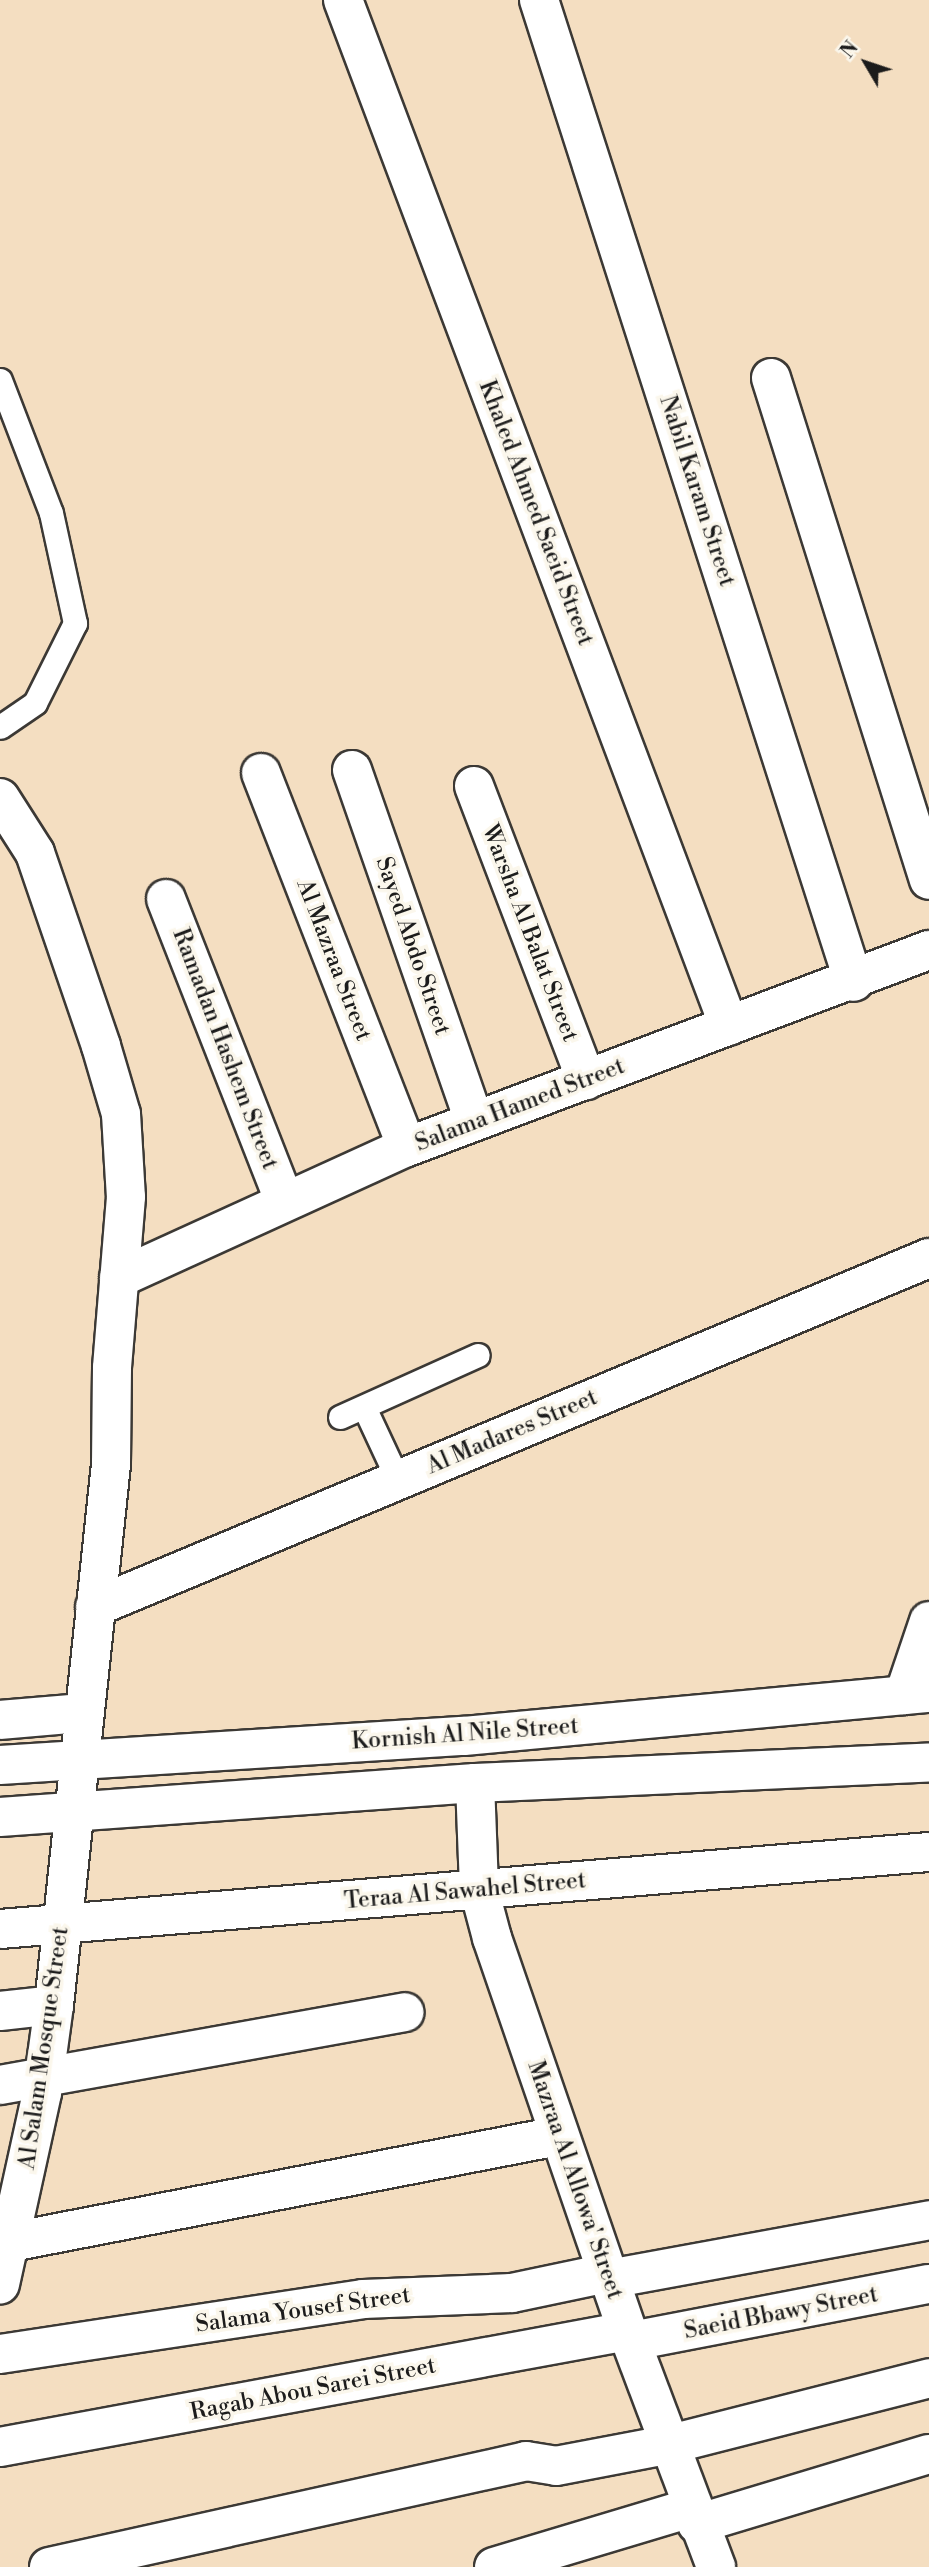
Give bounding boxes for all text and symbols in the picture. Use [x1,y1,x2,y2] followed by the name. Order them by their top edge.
[831,28,901,98] north arrow
[836,36,864,63] text: N
[473,377,599,649] street label: Khaled Ahmed Saeid Street
[653,392,741,590] street label: Nabil Karam Street
[476,821,584,1045] street label: Warsha Al Balat Street
[370,853,456,1039] street label: Sayed Abdo Street
[291,875,377,1045] street label: Al Mazraa Street
[166,925,284,1173] street label: Ramadan Hashem Street
[411,1052,629,1158] street label: Salama Hamed Street
[423,1384,601,1480] street label: Al Madares Street
[351,1712,579,1756] street label: Kornish Al Nile Street
[343,1867,587,1915] street label: Teraa Al Sawahel Street
[13,1925,75,2171] street label: Al Salam Mosque Street
[521,2057,629,2303] street label: Mazraa Al Allowa' Street
[194,2281,412,2339] street label: Salama Yousef Street
[682,2281,880,2345] street label: Saeid Bbawy Street
[188,2352,438,2426] street label: Ragab Abou Sarei Street

